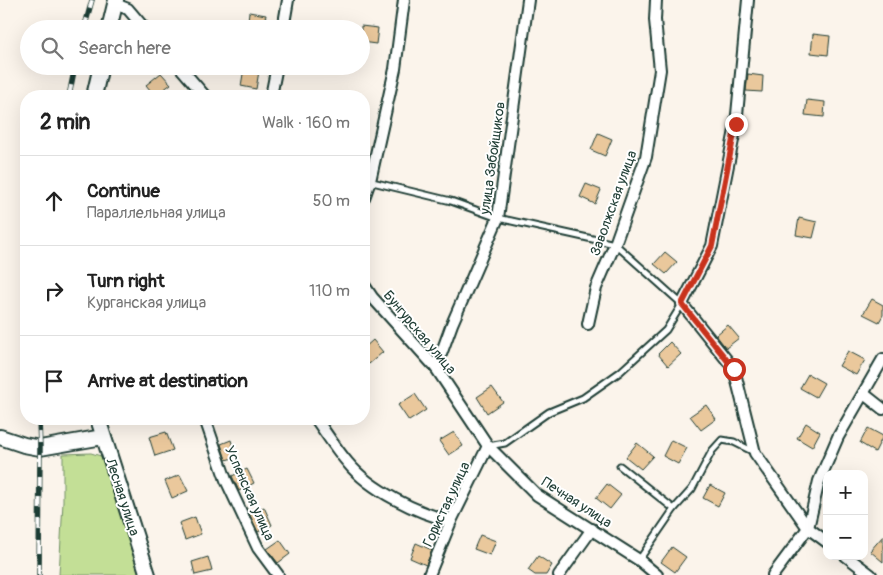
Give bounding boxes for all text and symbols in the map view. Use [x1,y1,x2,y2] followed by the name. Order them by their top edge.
[20,20,370,75] search box
[38,34,66,62] icon: search
[78,36,171,60] text: Search here
[476,100,509,217] street label: улица Забойщиков
[40,109,90,136] text: 2 min
[262,113,350,133] text: Walk · 160 m
[725,113,748,136] route end
[587,148,640,258] street label: Заволжская улица
[87,179,160,203] text: Continue
[40,187,68,215] icon: ahead
[313,191,350,211] text: 50 m
[87,203,226,223] text: Параллельная улица
[87,269,165,293] text: Turn right
[40,277,68,305] icon: right
[309,281,350,301] text: 110 m
[380,287,460,378] street label: Бунгурская улица
[87,293,206,313] text: Курганская улица
[723,358,746,381] route start
[40,367,68,395] icon: arrive
[87,369,248,393] text: Arrive at destination
[221,443,278,543] street label: Успенская улица
[102,455,143,538] street label: Лесная улица
[419,459,474,549] street label: Гористая улица
[823,470,868,560] map controls
[823,470,868,515] button: +
[538,473,615,531] street label: Печная улица
[823,515,868,560] button: −

